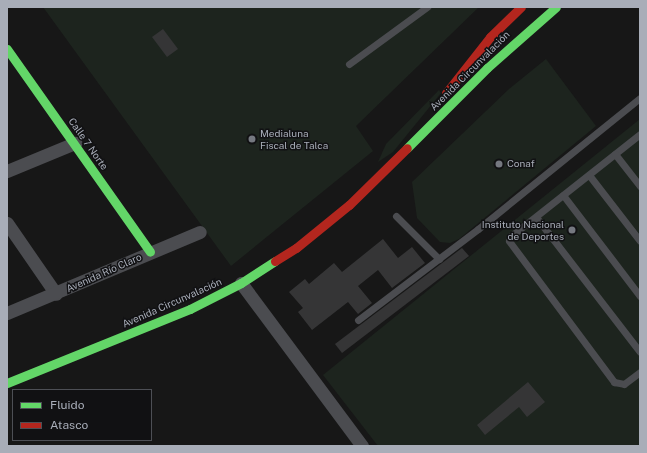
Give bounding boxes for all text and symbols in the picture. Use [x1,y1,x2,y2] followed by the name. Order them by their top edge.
[428,29,512,113] street label: Avenida Circunvalación
[66,116,110,172] street label: Calle 7 Norte
[260,127,328,150] place label: Medialuna Fiscal de Talca
[247,134,257,144] marker: Medialuna Fiscal de Talca
[507,158,535,170] place label: Conaf
[494,159,504,169] marker: Conaf
[482,218,564,242] place label: Instituto Nacional de Deportes
[567,225,577,235] marker: Instituto Nacional de Deportes
[64,251,144,295] street label: Avenida Río Claro
[120,276,224,330] street label: Avenida Circunvalación
[12,389,152,441] legend
[50,398,85,412] text: Fluido
[50,418,88,432] text: Atasco

